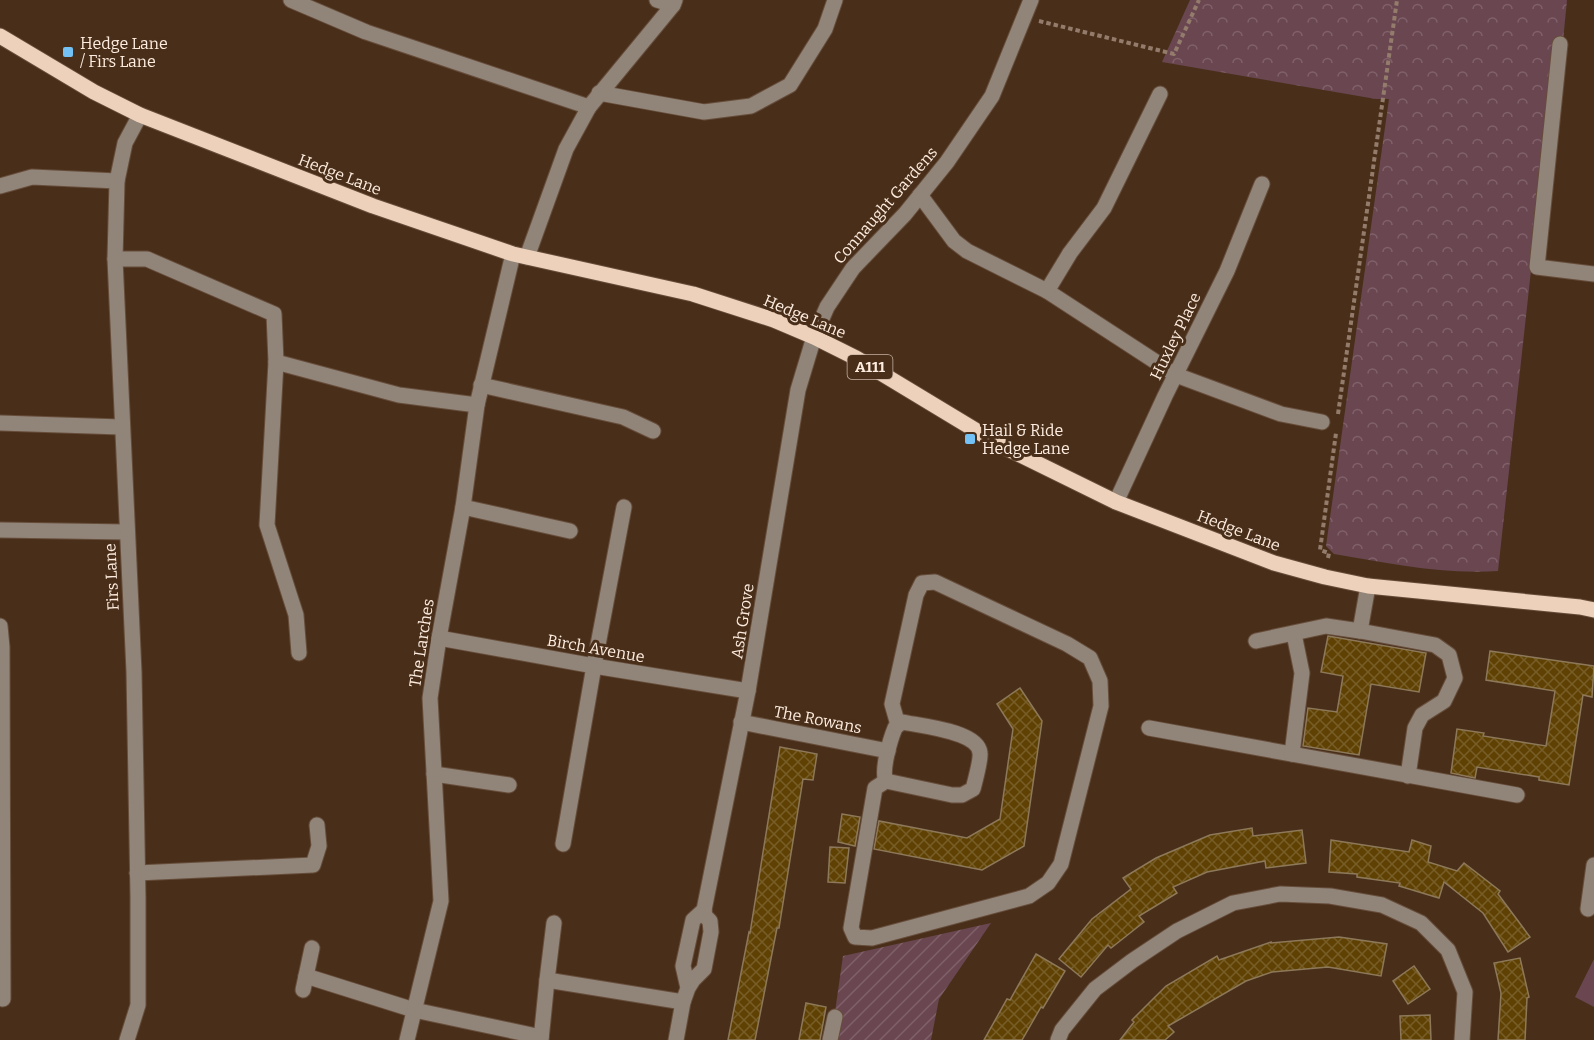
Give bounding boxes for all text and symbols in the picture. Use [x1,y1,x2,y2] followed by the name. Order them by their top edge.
[80,34,168,71] place label: Hedge Lane / Firs Lane
[61,45,75,59] marker: Hedge Lane / Firs Lane
[829,143,941,268] street label: Connaught Gardens
[295,150,384,199] street label: Hedge Lane
[1146,289,1205,383] street label: Huxley Place
[761,291,849,342] street label: Hedge Lane
[848,355,892,379] road number: A111
[982,421,1070,458] place label: Hail & Ride Hedge Lane
[963,432,977,446] marker: Hail & Ride Hedge Lane
[1194,506,1283,555] street label: Hedge Lane
[100,543,123,611] street label: Firs Lane
[727,582,758,660] street label: Ash Grove
[405,597,438,689] street label: The Larches
[546,631,646,666] street label: Birch Avenue
[772,702,863,737] street label: The Rowans

